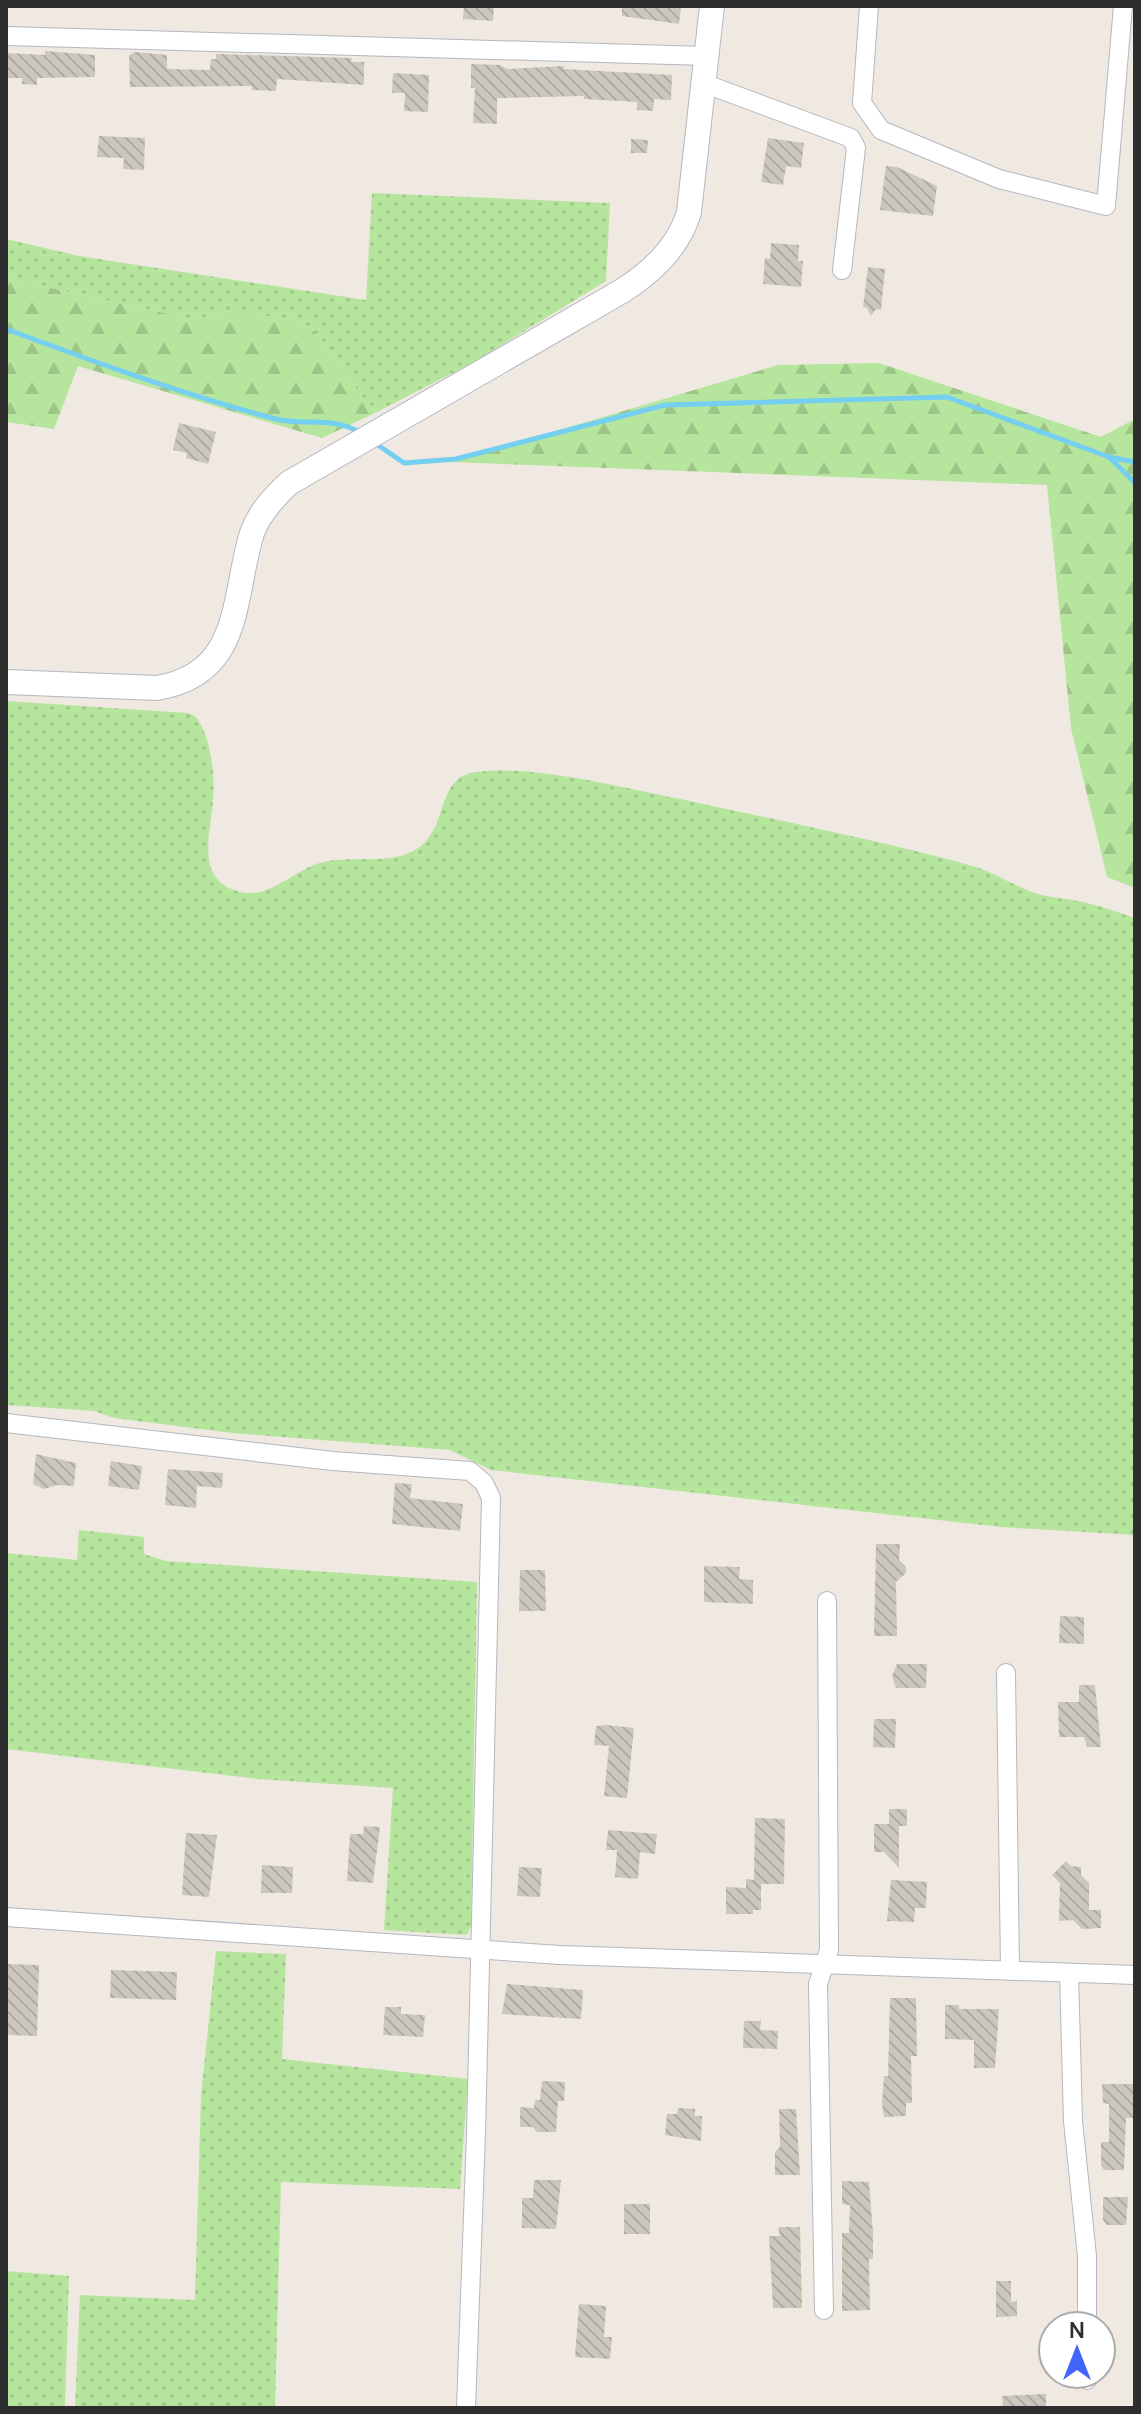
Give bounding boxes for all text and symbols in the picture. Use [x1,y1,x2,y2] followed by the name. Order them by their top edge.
[1037,2310,1117,2390] north arrow
[1069,2315,1085,2345] text: N

